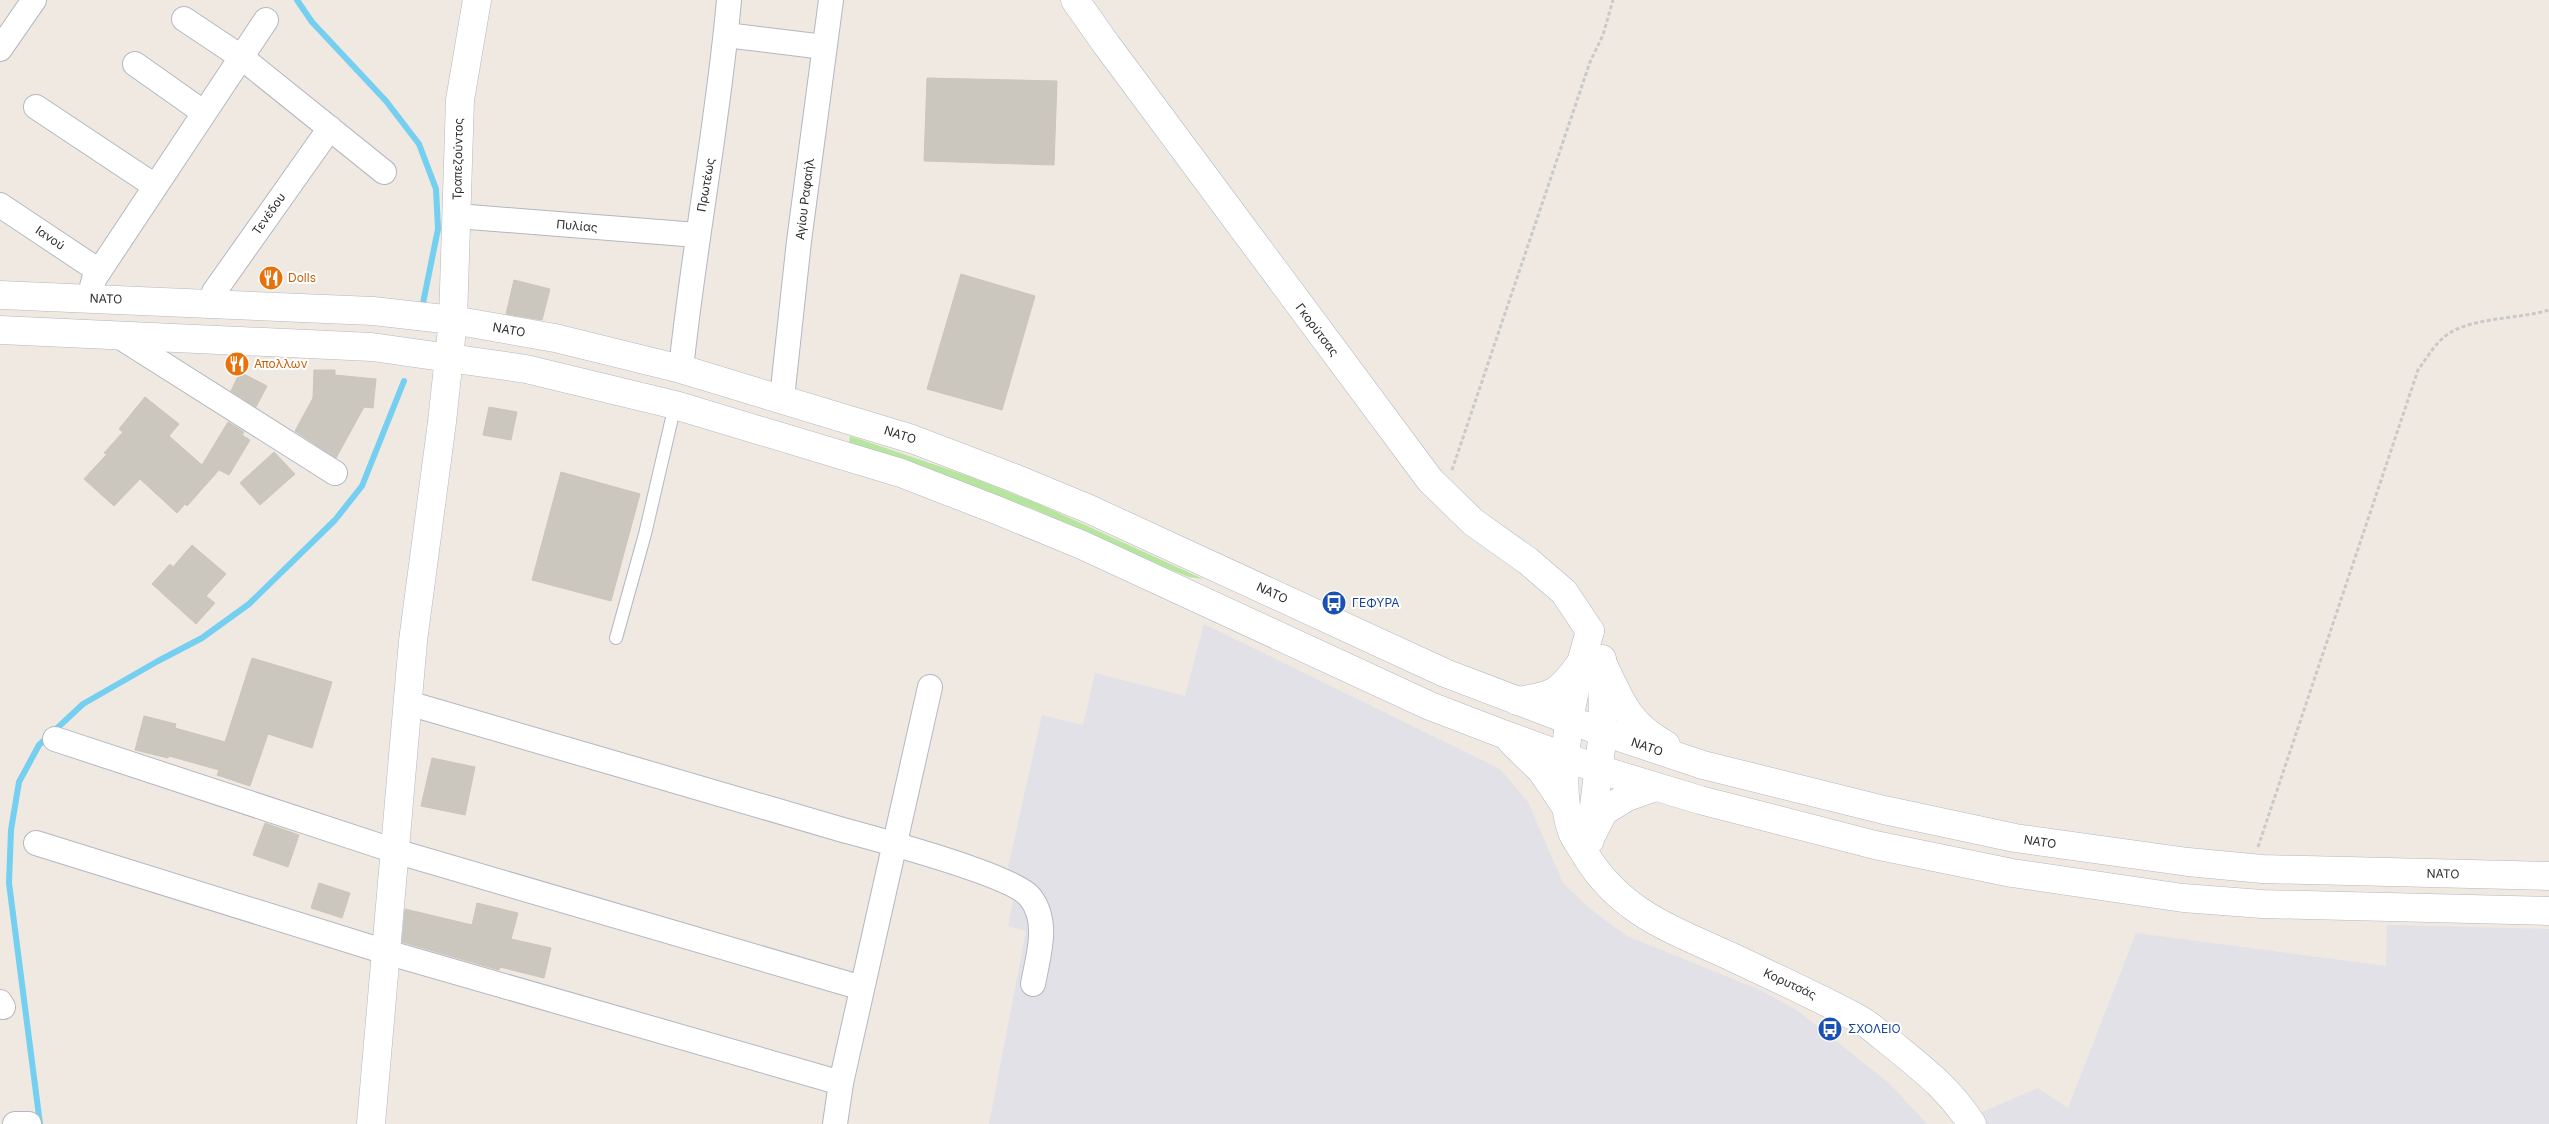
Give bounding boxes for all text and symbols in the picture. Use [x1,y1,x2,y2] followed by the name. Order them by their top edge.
[449,118,466,200] street label: Τραπεζούντος
[693,157,718,213] street label: Πρωτέως
[792,157,817,241] street label: Αγίου Ραφαήλ
[249,190,289,238] street label: Τενέδου
[556,216,599,235] street label: Πυλίας
[33,222,68,253] street label: Ιανού
[258,265,284,291] restaurant icon: Dolls
[288,270,316,285] place label: Dolls
[89,290,123,307] street label: ΝΑΤΟ
[1293,300,1342,359] street label: Γκορύτσας
[492,319,527,340] street label: ΝΑΤΟ
[224,351,250,377] restaurant icon: Απολλων
[254,356,307,371] place label: Απολλων
[882,422,918,447] street label: ΝΑΤΟ
[1254,579,1290,606] street label: ΝΑΤΟ
[1321,590,1347,616] bus stop icon: ΓΕΦΥΡΑ
[1352,595,1400,610] place label: ΓΕΦΥΡΑ
[1629,734,1665,759] street label: ΝΑΤΟ
[2023,832,2057,851] street label: ΝΑΤΟ
[2426,866,2460,881] street label: ΝΑΤΟ
[1761,965,1819,1002] street label: Κορυτσάς
[1817,1016,1843,1042] bus stop icon: ΣΧΟΛΕΙΟ
[1848,1021,1901,1036] place label: ΣΧΟΛΕΙΟ

